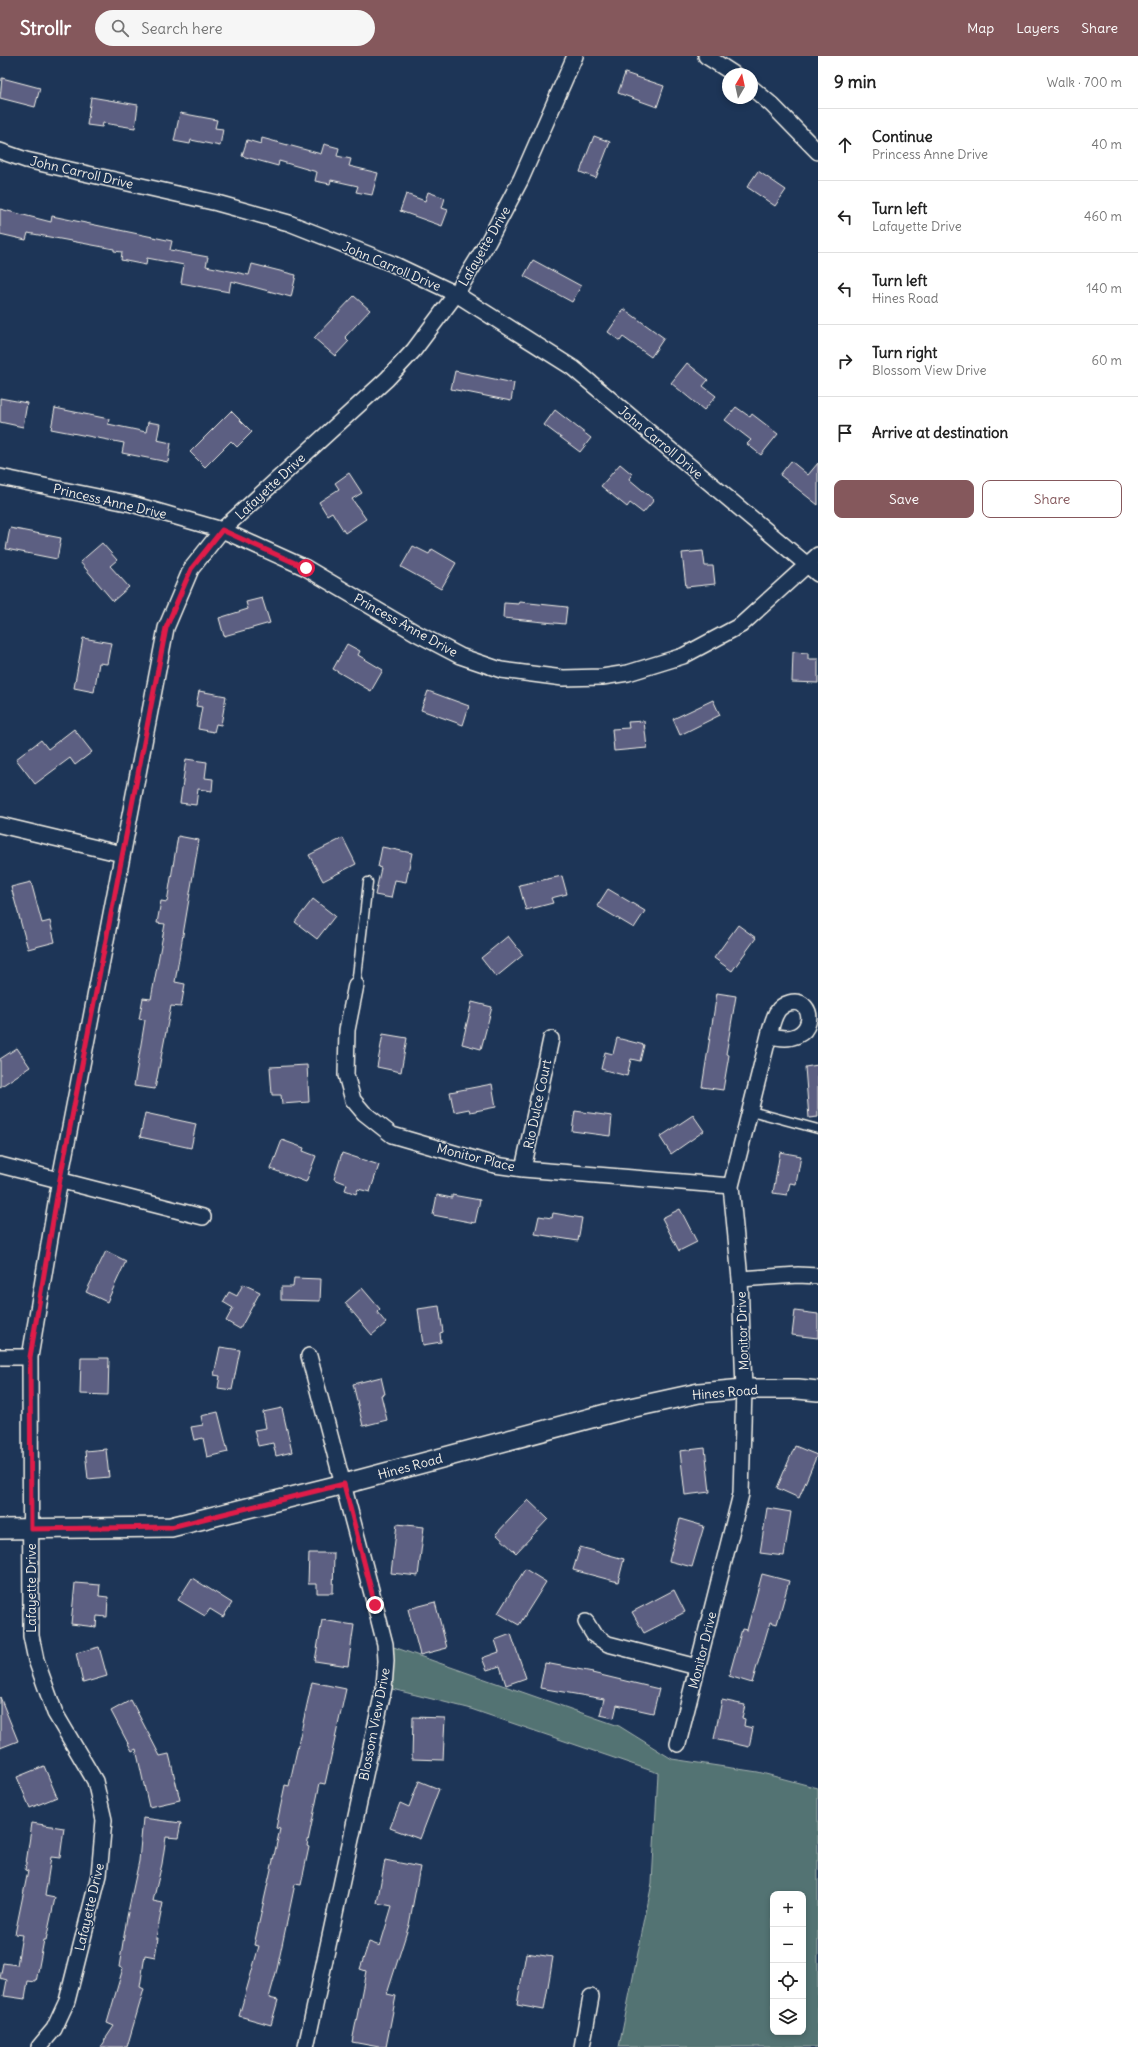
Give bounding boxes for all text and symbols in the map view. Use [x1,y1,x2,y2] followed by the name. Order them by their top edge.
[95,10,375,46] search box
[20,16,71,40] text: Strollr
[109,17,131,39] icon: search
[141,19,223,38] text: Search here
[967,19,994,37] text: Map
[1016,19,1059,37] text: Layers
[1081,19,1118,37] text: Share
[722,68,758,104] north arrow
[834,71,876,93] text: 9 min
[1047,74,1122,91] text: Walk · 700 m
[872,127,933,146] text: Continue
[834,134,856,156] icon: ahead
[1091,136,1122,153] text: 40 m
[872,146,988,163] text: Princess Anne Drive
[29,152,135,193] street label: John Carroll Drive
[872,199,927,218] text: Turn left
[455,203,514,289] street label: Lafayette Drive
[834,206,856,228] icon: left
[1084,208,1122,225] text: 460 m
[872,218,962,235] text: Lafayette Drive
[340,238,444,295] street label: John Carroll Drive
[872,271,927,290] text: Turn left
[834,278,856,300] icon: left
[1086,280,1122,297] text: 140 m
[872,290,938,307] text: Hines Road
[872,343,937,362] text: Turn right
[834,350,856,372] icon: right
[1091,352,1122,369] text: 60 m
[872,362,986,379] text: Blossom View Drive
[615,402,706,483] street label: John Carroll Drive
[834,422,856,444] icon: arrive
[872,423,1008,442] text: Arrive at destination
[232,450,309,523] street label: Lafayette Drive
[51,480,168,523] street label: Princess Anne Drive
[834,480,974,518] button: Save
[982,480,1122,518] button: Share
[297,559,315,577] route start
[351,590,461,661] street label: Princess Anne Drive
[520,1057,555,1150] street label: Rio Dulce Court
[435,1140,517,1175] street label: Monitor Place
[733,1291,752,1371] street label: Monitor Drive
[691,1381,759,1404] street label: Hines Road
[376,1450,445,1483] street label: Hines Road
[23,1543,40,1633] street label: Lafayette Drive
[366,1596,384,1614] route end
[685,1610,720,1691] street label: Monitor Drive
[355,1666,394,1782] street label: Blossom View Drive
[71,1862,108,1953] street label: Lafayette Drive
[770,1891,806,2035] map controls
[770,1891,806,1927] button: +
[770,1927,806,1963] button: −
[770,1963,806,1999] button: locate
[770,1999,806,2035] button: layers

